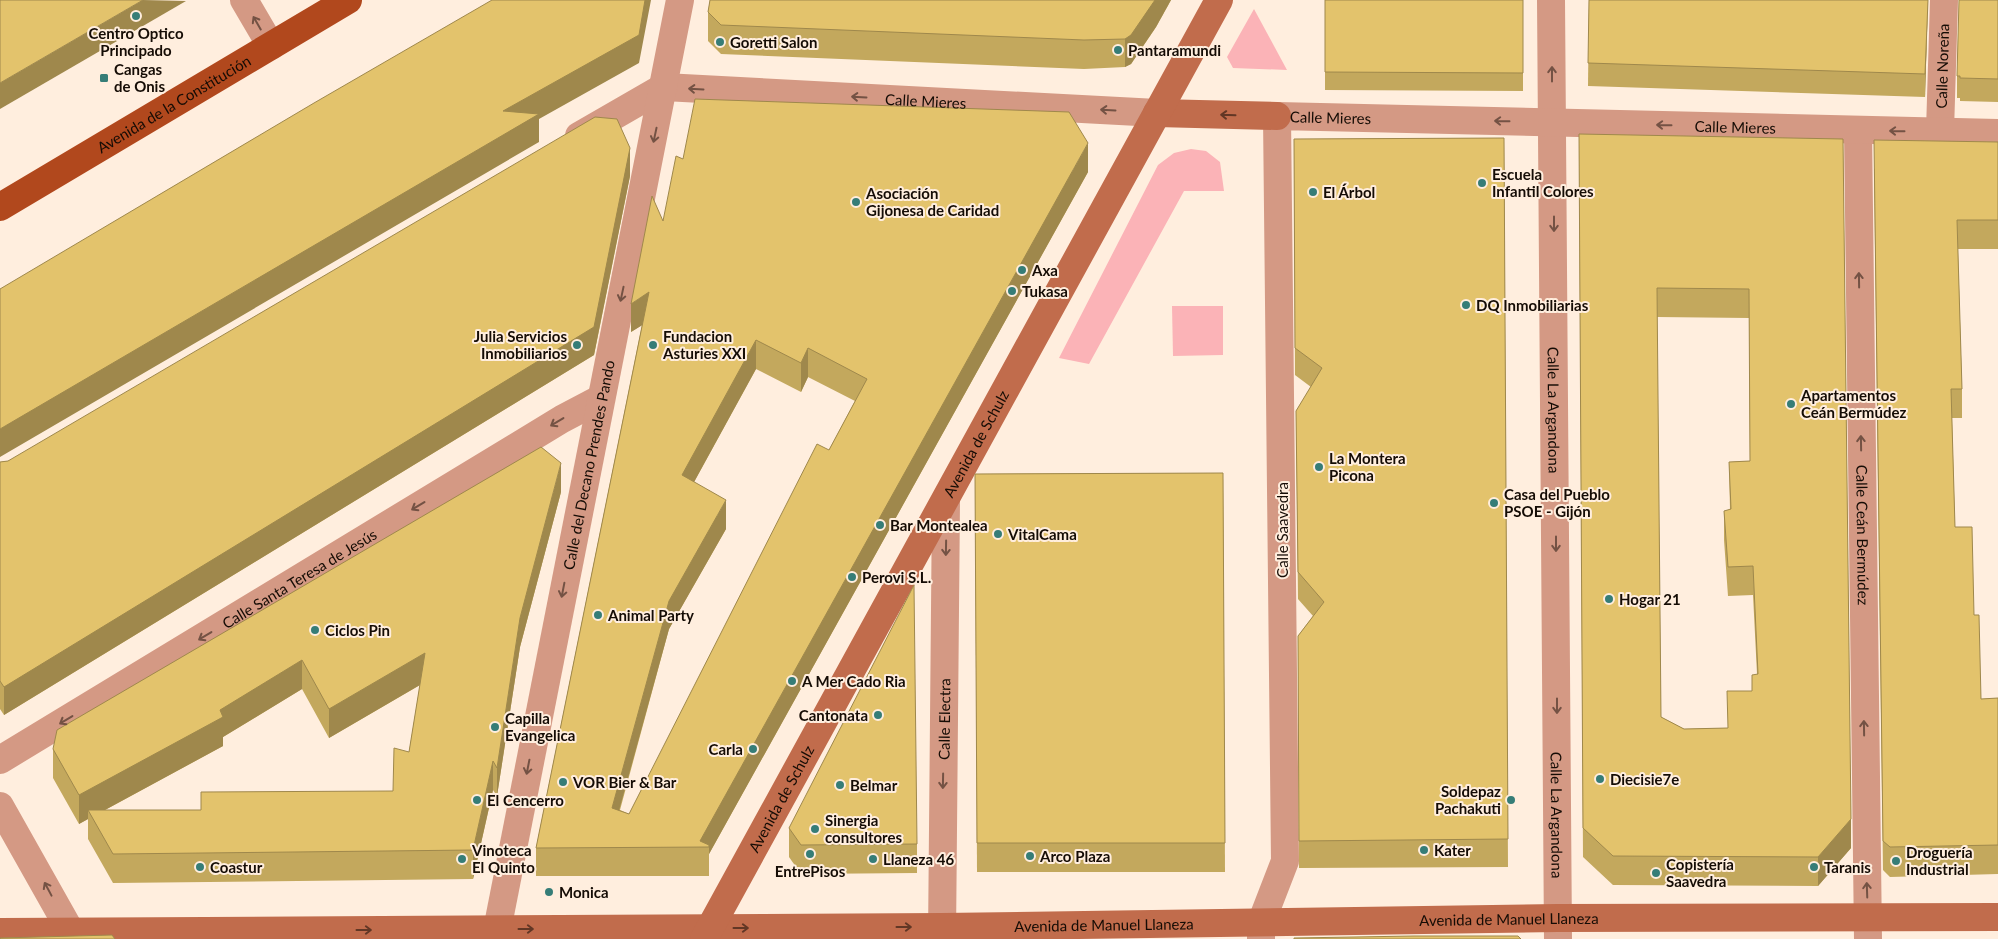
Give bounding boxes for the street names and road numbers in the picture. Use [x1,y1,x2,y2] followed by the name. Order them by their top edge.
[1932,23,1952,109] street label: Calle Noreña
[94,51,254,156] street label: Avenida de la Constitución
[885,90,967,112] street label: Calle Mieres
[1290,107,1371,127] street label: Calle Mieres
[1694,117,1776,137] street label: Calle Mieres
[1545,347,1564,473] street label: Calle La Argandona
[559,359,618,571] street label: Calle del Decano Prendes Pando
[939,387,1012,500] street label: Avenida de Schulz
[1853,465,1873,606] street label: Calle Ceán Bermúdez
[1273,482,1291,578] street label: Calle Saavedra
[219,525,380,632] street label: Calle Santa Teresa de Jesús
[935,678,953,760] street label: Calle Electra
[744,742,818,855] street label: Avenida de Schulz
[1548,752,1567,878] street label: Calle La Argandona
[1419,909,1599,929] street label: Avenida de Manuel Llaneza
[1014,914,1194,935] street label: Avenida de Manuel Llaneza

